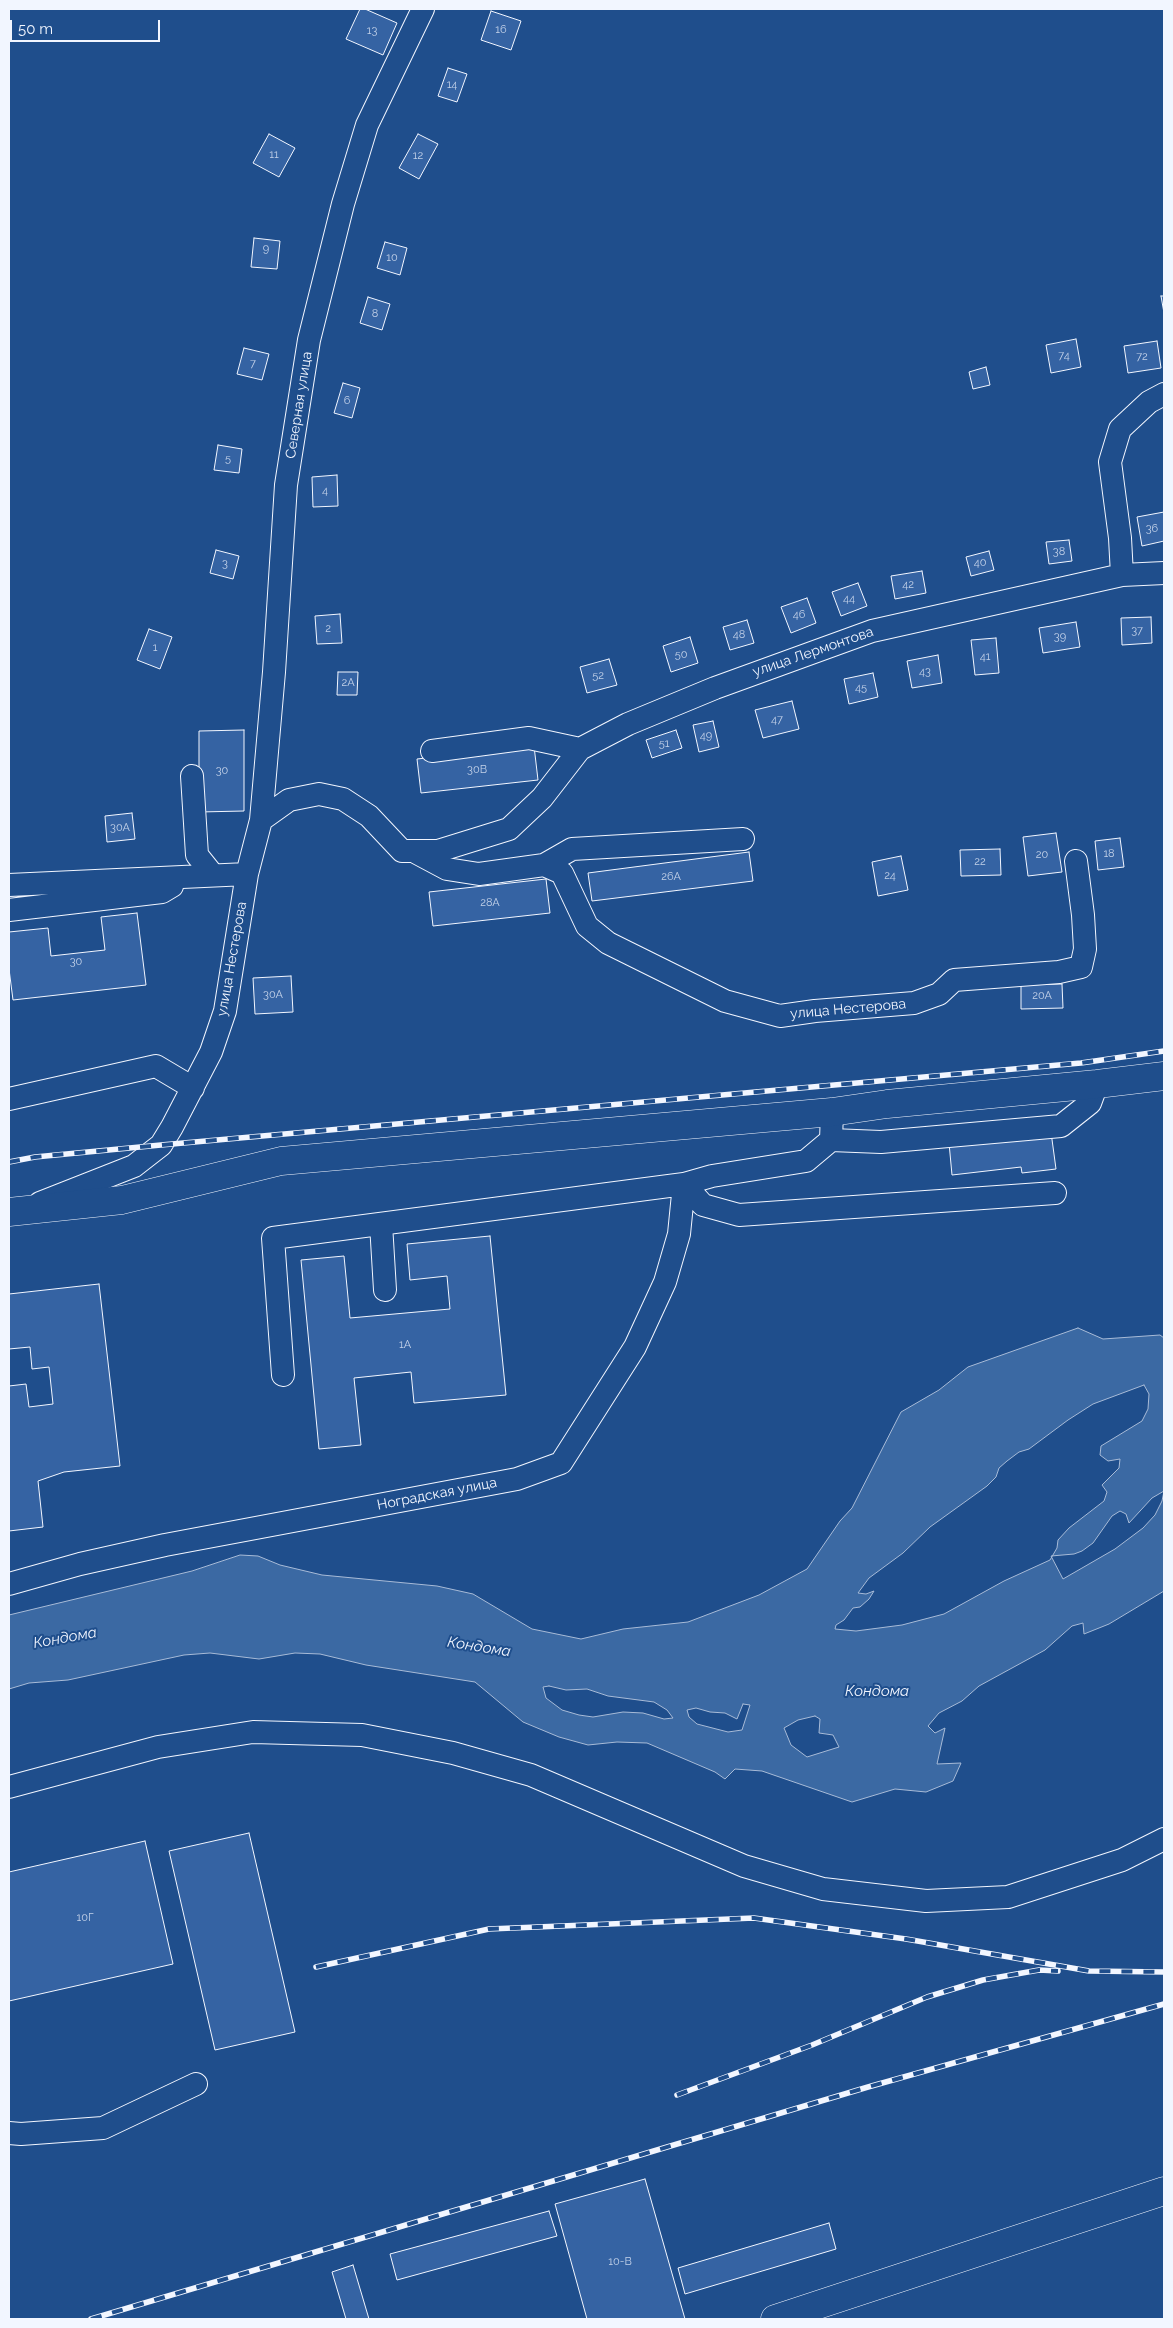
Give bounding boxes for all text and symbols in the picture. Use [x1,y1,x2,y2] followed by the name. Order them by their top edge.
[12,10,162,42] scale bar
[18,20,53,38] text: 50 m
[495,23,507,37] house number: 16
[367,24,377,38] house number: 13
[447,78,457,92] house number: 14
[269,148,279,162] house number: 11
[413,149,423,163] house number: 12
[263,242,269,256] house number: 9
[386,251,398,265] house number: 10
[372,307,378,321] house number: 8
[1058,349,1070,363] house number: 74
[282,350,316,460] street label: Северная улица
[1136,350,1148,364] house number: 72
[250,357,256,371] house number: 7
[344,394,350,408] house number: 6
[225,452,231,466] house number: 5
[322,484,328,498] house number: 4
[1146,522,1158,536] house number: 36
[1053,545,1065,559] house number: 38
[974,556,986,570] house number: 40
[222,557,228,571] house number: 3
[902,578,914,592] house number: 42
[843,592,855,606] house number: 44
[793,608,805,622] house number: 46
[325,622,331,636] house number: 2
[750,623,876,681] street label: улица Лермонтова
[1131,624,1143,638] house number: 37
[733,628,745,642] house number: 48
[1054,630,1066,644] house number: 39
[153,641,157,655] house number: 1
[675,648,687,662] house number: 50
[980,650,990,664] house number: 41
[919,665,931,679] house number: 43
[592,669,604,683] house number: 52
[341,676,355,690] house number: 2А
[855,681,867,695] house number: 45
[771,713,783,727] house number: 47
[700,729,712,743] house number: 49
[659,737,669,751] house number: 51
[467,763,487,777] house number: 30В
[216,764,228,778] house number: 30
[110,821,130,835] house number: 30А
[1103,847,1115,861] house number: 18
[1036,848,1048,862] house number: 20
[974,855,986,869] house number: 22
[884,869,896,883] house number: 24
[661,870,681,884] house number: 26А
[480,896,500,910] house number: 28А
[214,900,250,1018] street label: улица Нестерова
[70,955,82,969] house number: 30
[263,988,283,1002] house number: 30А
[1032,989,1052,1003] house number: 20А
[789,996,907,1022] street label: улица Нестерова
[399,1338,411,1352] house number: 1А
[376,1474,498,1514] street label: Ноградская улица
[32,1624,98,1652] water label: Кондома
[446,1633,512,1661] water label: Кондома
[845,1682,909,1700] water label: Кондома
[76,1911,94,1925] house number: 10Г
[608,2255,632,2269] house number: 10-В

